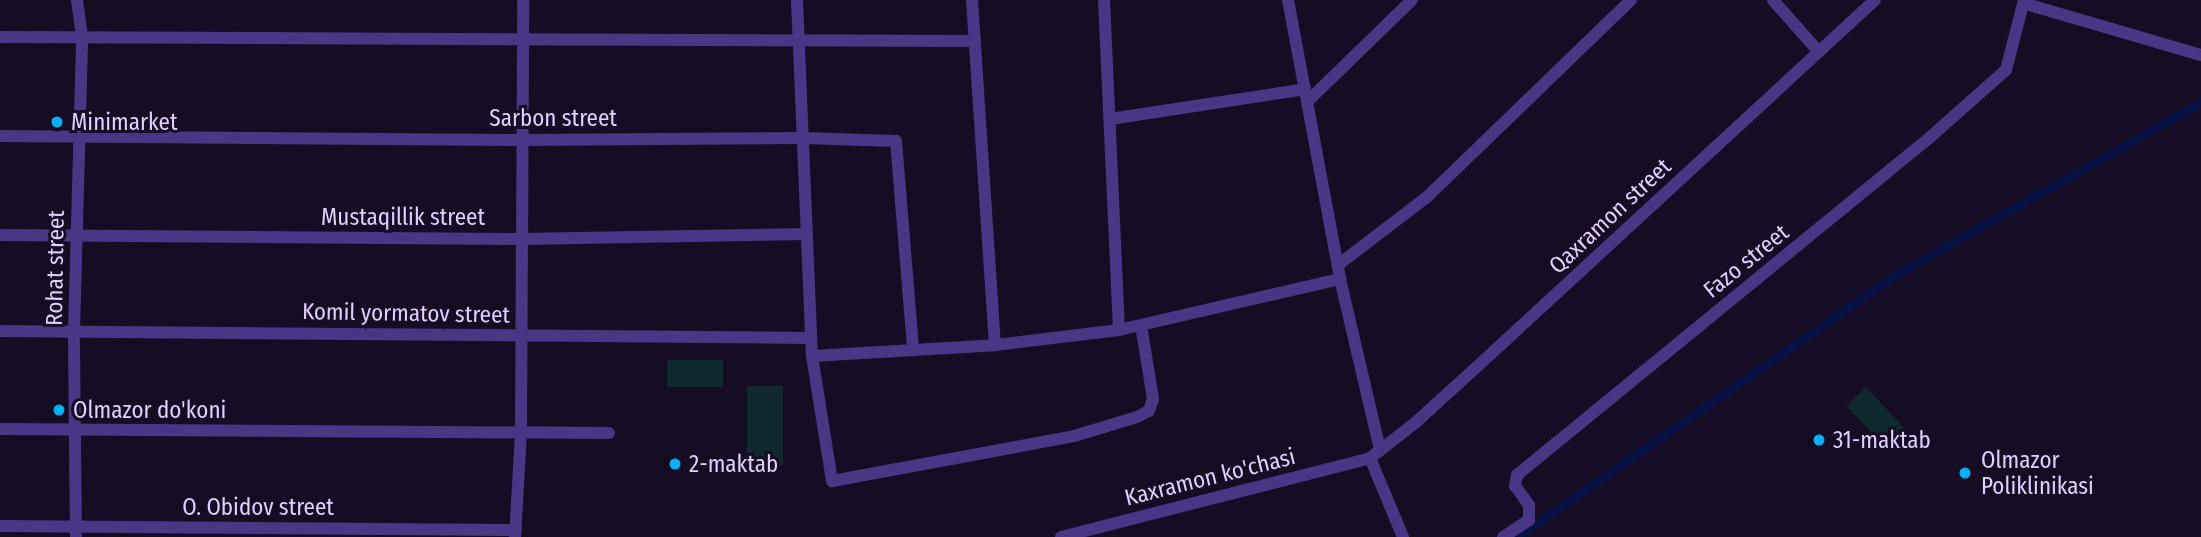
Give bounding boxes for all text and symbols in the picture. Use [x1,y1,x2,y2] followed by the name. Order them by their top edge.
[489,104,617,132] street label: Sarbon street
[71,108,177,136] place label: Minimarket
[49,114,65,130] marker: Minimarket
[1543,153,1677,279] street label: Qaxramon street
[321,203,485,231] street label: Mustaqillik street
[40,210,70,326] street label: Rohat street
[1698,218,1794,304] street label: Fazo street
[302,297,510,329] street label: Komil yormatov street
[73,396,226,424] place label: Olmazor do'koni
[51,402,67,418] marker: Olmazor do'koni
[1833,426,1931,454] place label: 31-maktab
[1811,432,1827,448] marker: 31-maktab
[1122,442,1298,512] street label: Kaxramon ko'chasi
[1981,446,2094,500] place label: Olmazor Poliklinikasi
[689,450,778,478] place label: 2-maktab
[667,456,683,472] marker: 2-maktab
[1955,463,1975,483] marker: Olmazor Poliklinikasi
[182,493,334,521] street label: O. Obidov street

